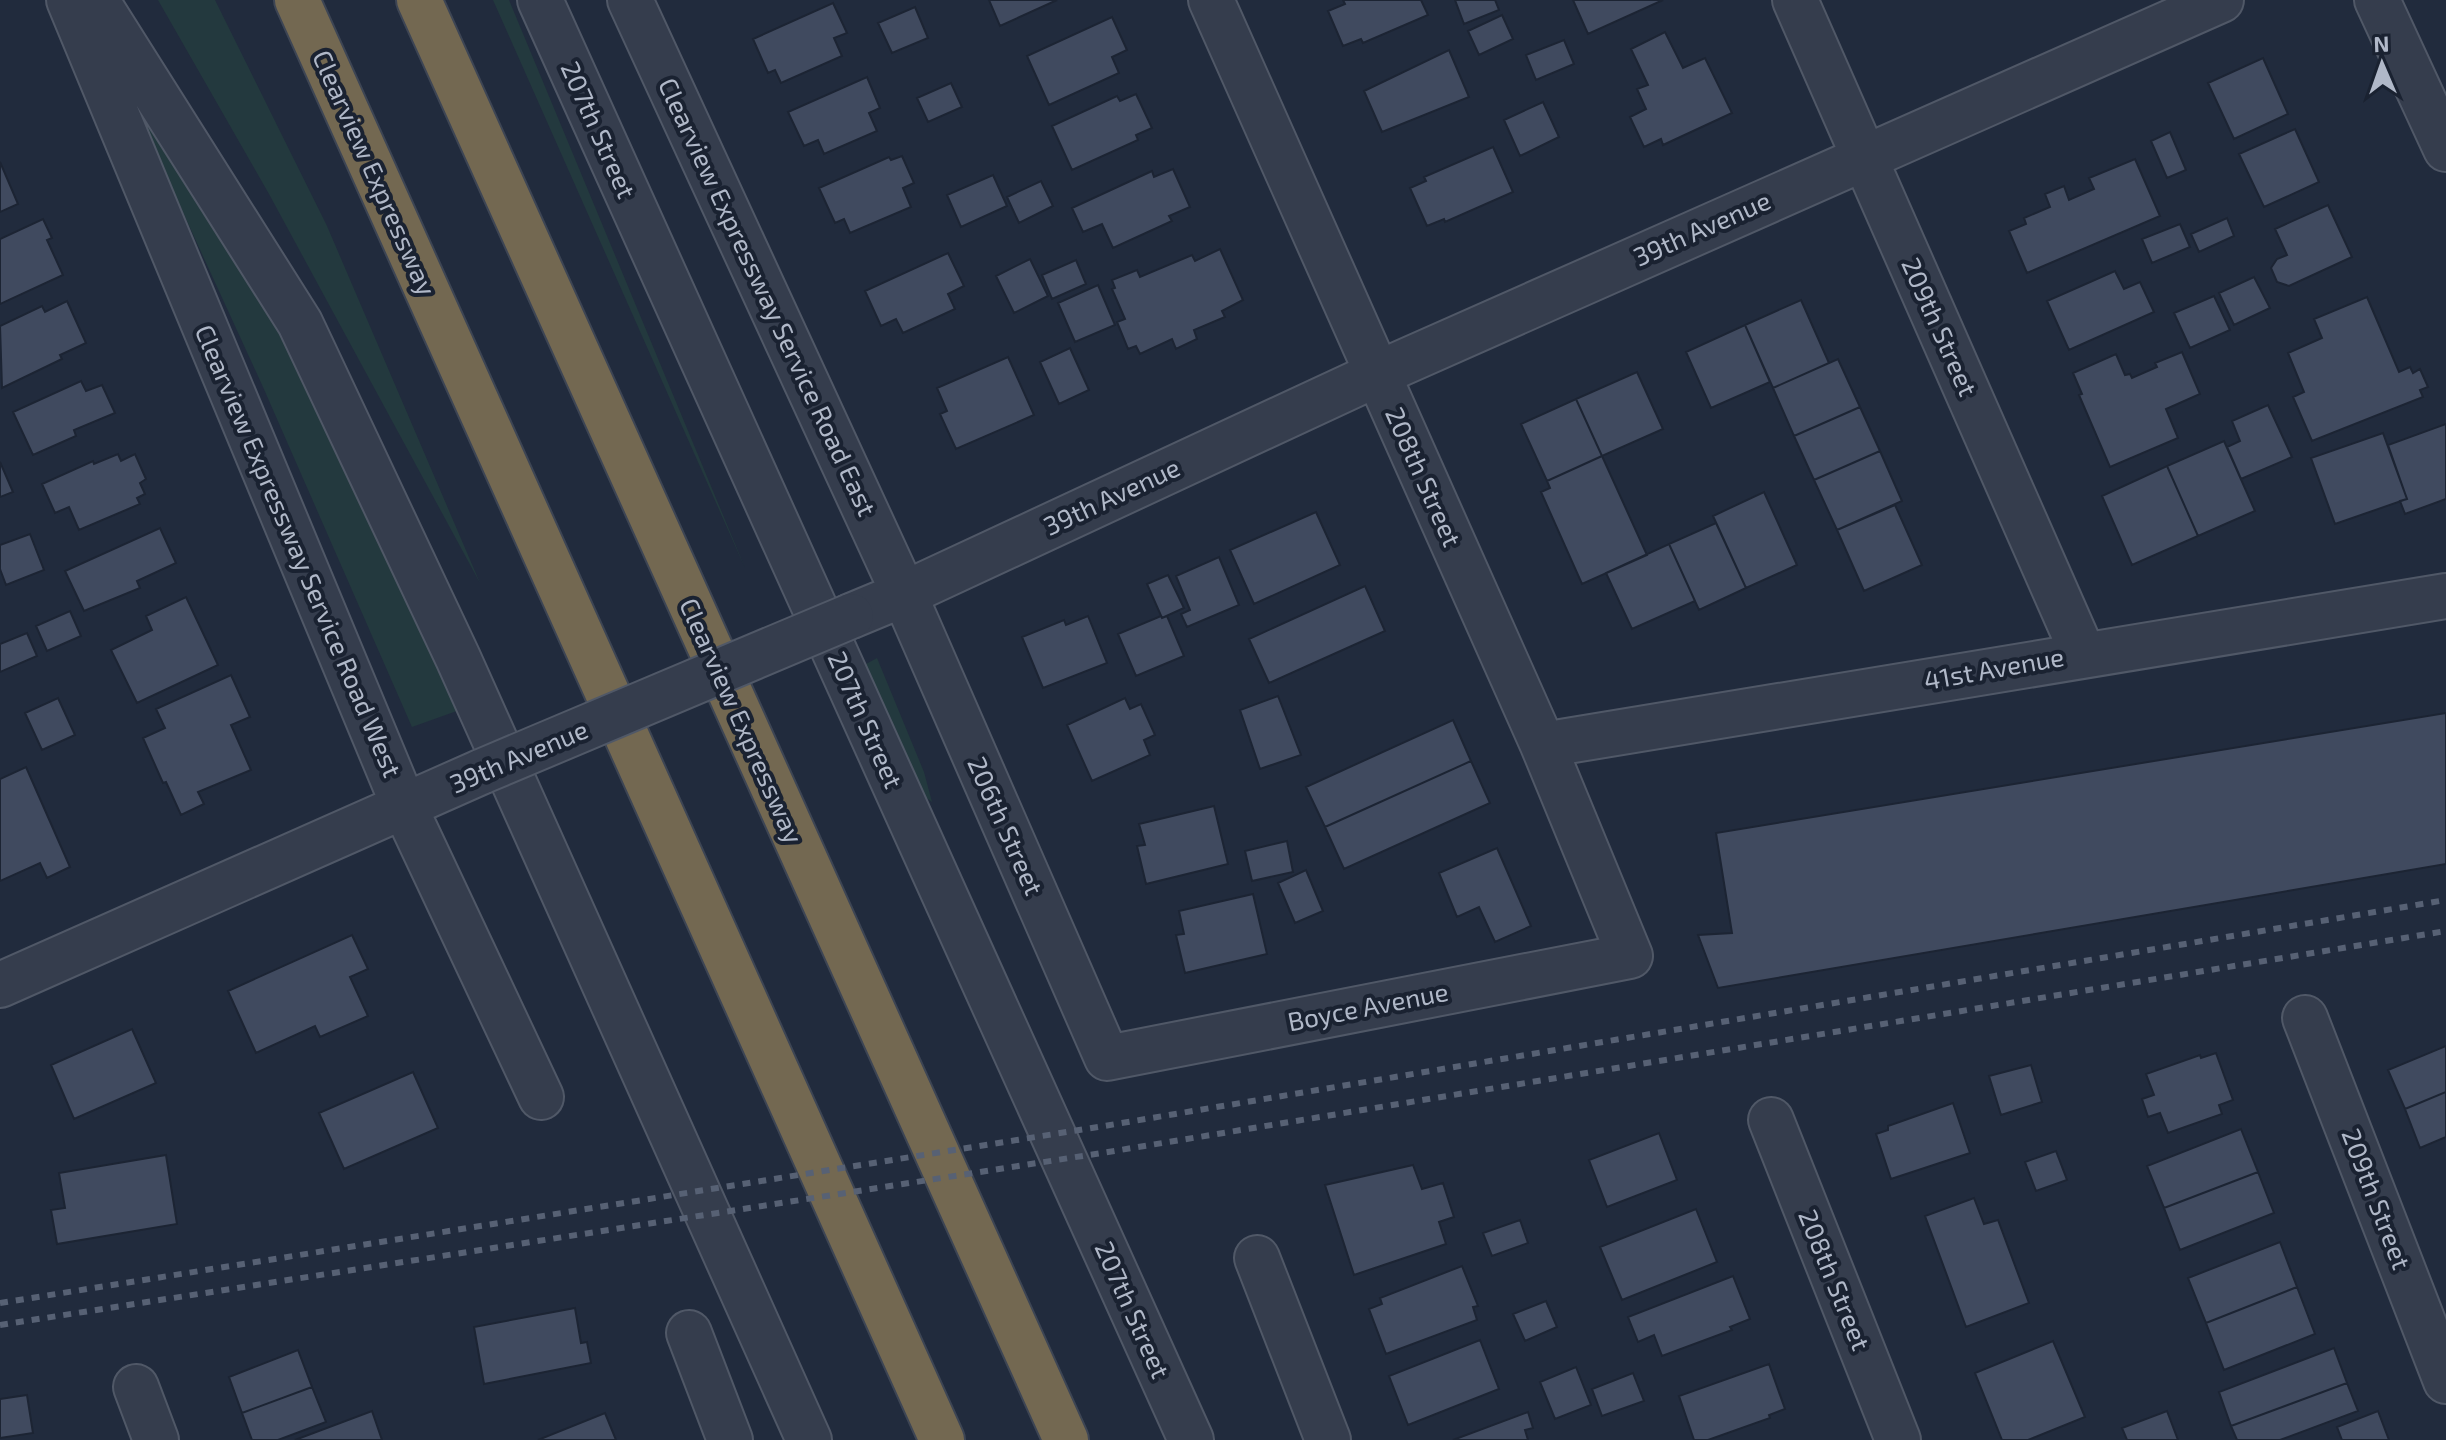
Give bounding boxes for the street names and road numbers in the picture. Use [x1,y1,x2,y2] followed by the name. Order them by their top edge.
[307,45,444,300] street label: Clearview Expressway
[555,56,643,203] street label: 207th Street
[653,72,884,520] street label: Clearview Expressway Service Road East
[1628,184,1775,272] street label: 39th Avenue
[1896,252,1985,400] street label: 209th Street
[190,319,409,781] street label: Clearview Expressway Service Road West
[1380,402,1469,551] street label: 208th Street
[1038,451,1184,541] street label: 39th Avenue
[674,593,811,848] street label: Clearview Expressway
[1921,640,2066,695] street label: 41st Avenue
[822,646,910,793] street label: 207th Street
[445,713,592,799] street label: 39th Avenue
[962,751,1051,899] street label: 206th Street
[1285,975,1451,1036] street label: Boyce Avenue
[2336,1124,2418,1273] street label: 209th Street
[1793,1204,1878,1354] street label: 208th Street
[1089,1236,1177,1383] street label: 207th Street

